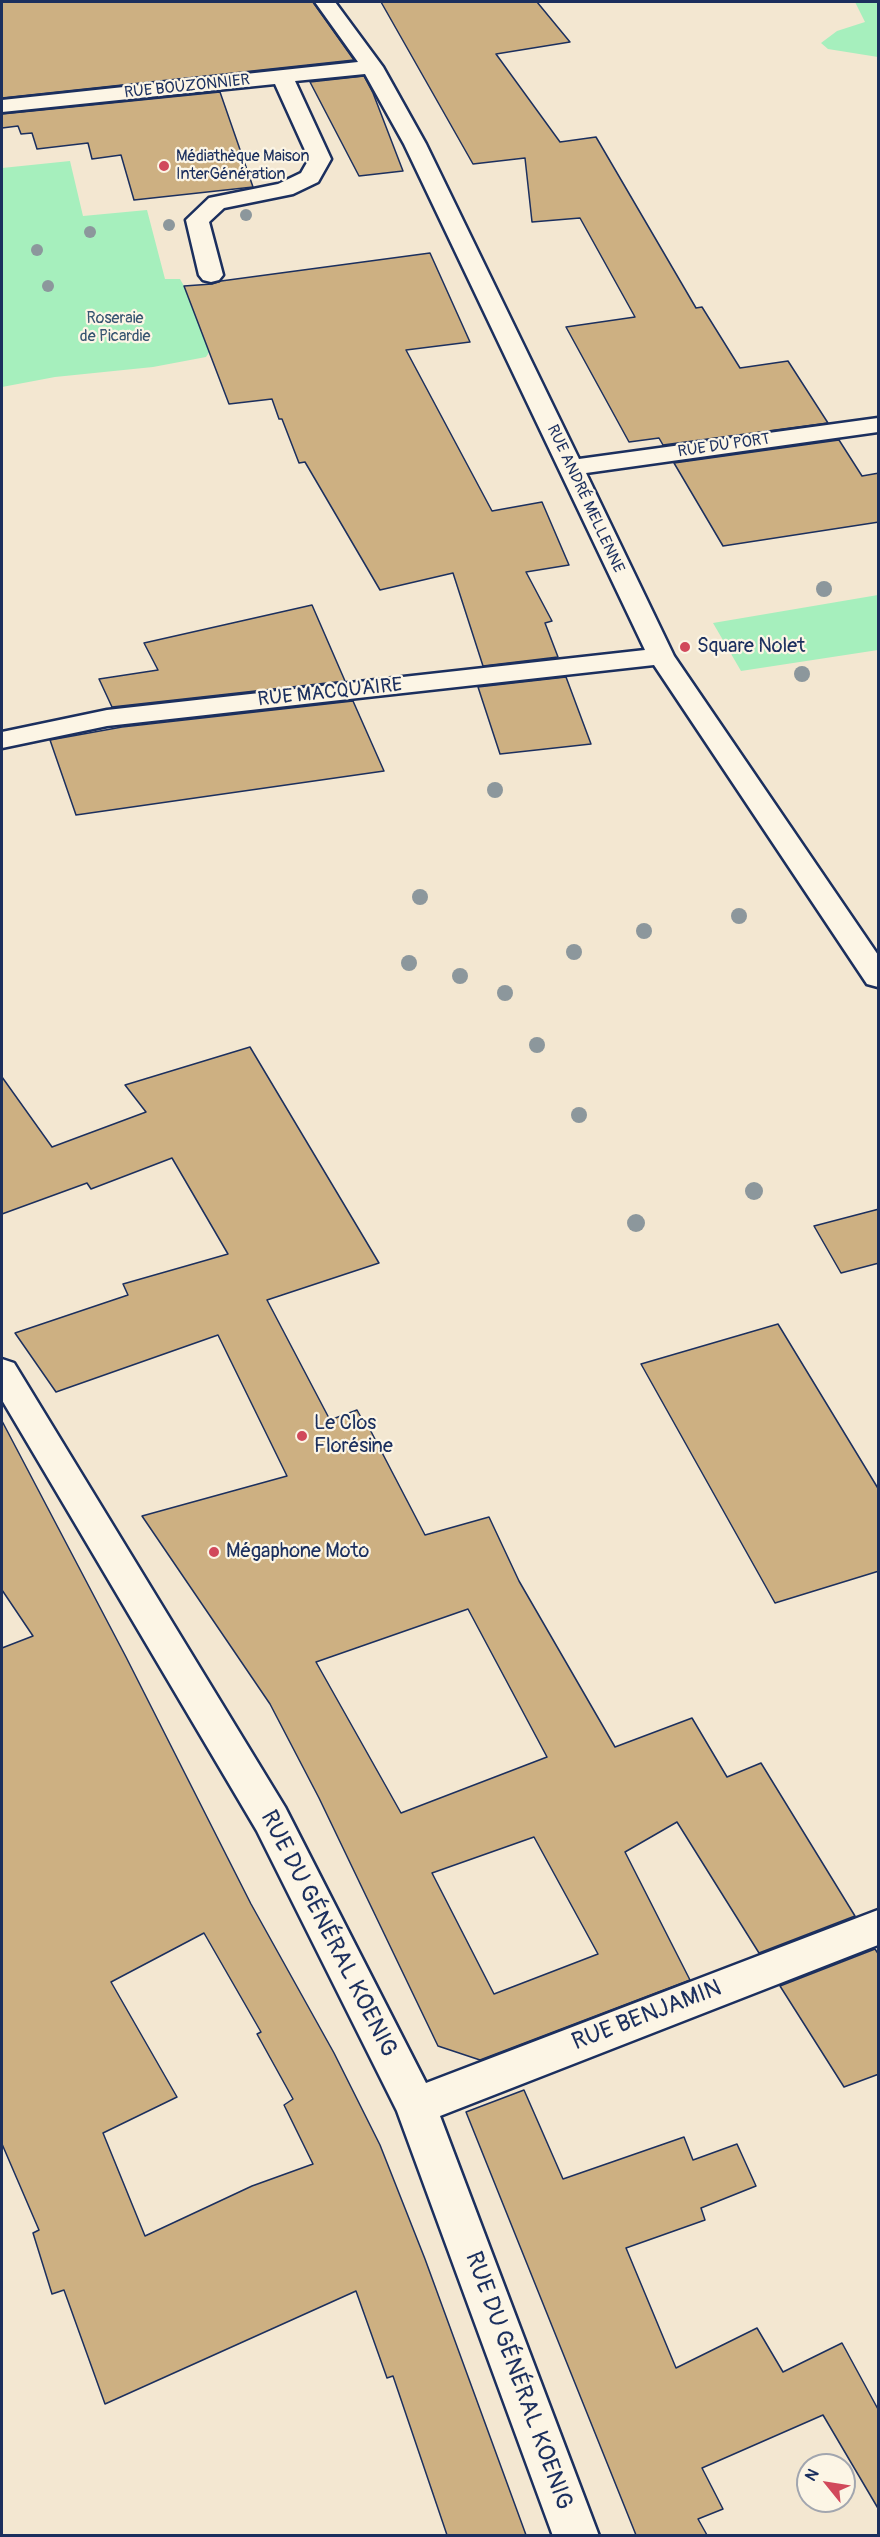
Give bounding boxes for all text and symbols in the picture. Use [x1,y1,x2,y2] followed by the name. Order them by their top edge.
[123,71,251,103] street label: RUE BOUZONNIER
[176,147,310,185] place label: Médiathèque Maison InterGénération
[157,159,171,173] marker: Médiathèque Maison InterGénération
[80,309,150,347] park label: Roseraie de Picardie
[542,422,628,576] street label: RUE ANDRÉ MELLENNE
[677,430,771,462] street label: RUE DU PORT
[697,635,805,659] place label: Square Nolet
[678,640,692,654] marker: Square Nolet
[256,673,404,713] street label: RUE MACQUAIRE
[314,1412,393,1459] place label: Le Clos Florésine
[295,1429,309,1443] marker: Le Clos Florésine
[226,1540,369,1564] place label: Mégaphone Moto
[207,1545,221,1559] marker: Mégaphone Moto
[253,1806,403,2062] street label: RUE DU GÉNÉRAL KOENIG
[568,1974,726,2058] street label: RUE BENJAMIN
[458,2248,578,2514] street label: RUE DU GÉNÉRAL KOENIG
[796,2453,856,2513] north arrow
[801,2465,824,2485] text: N

